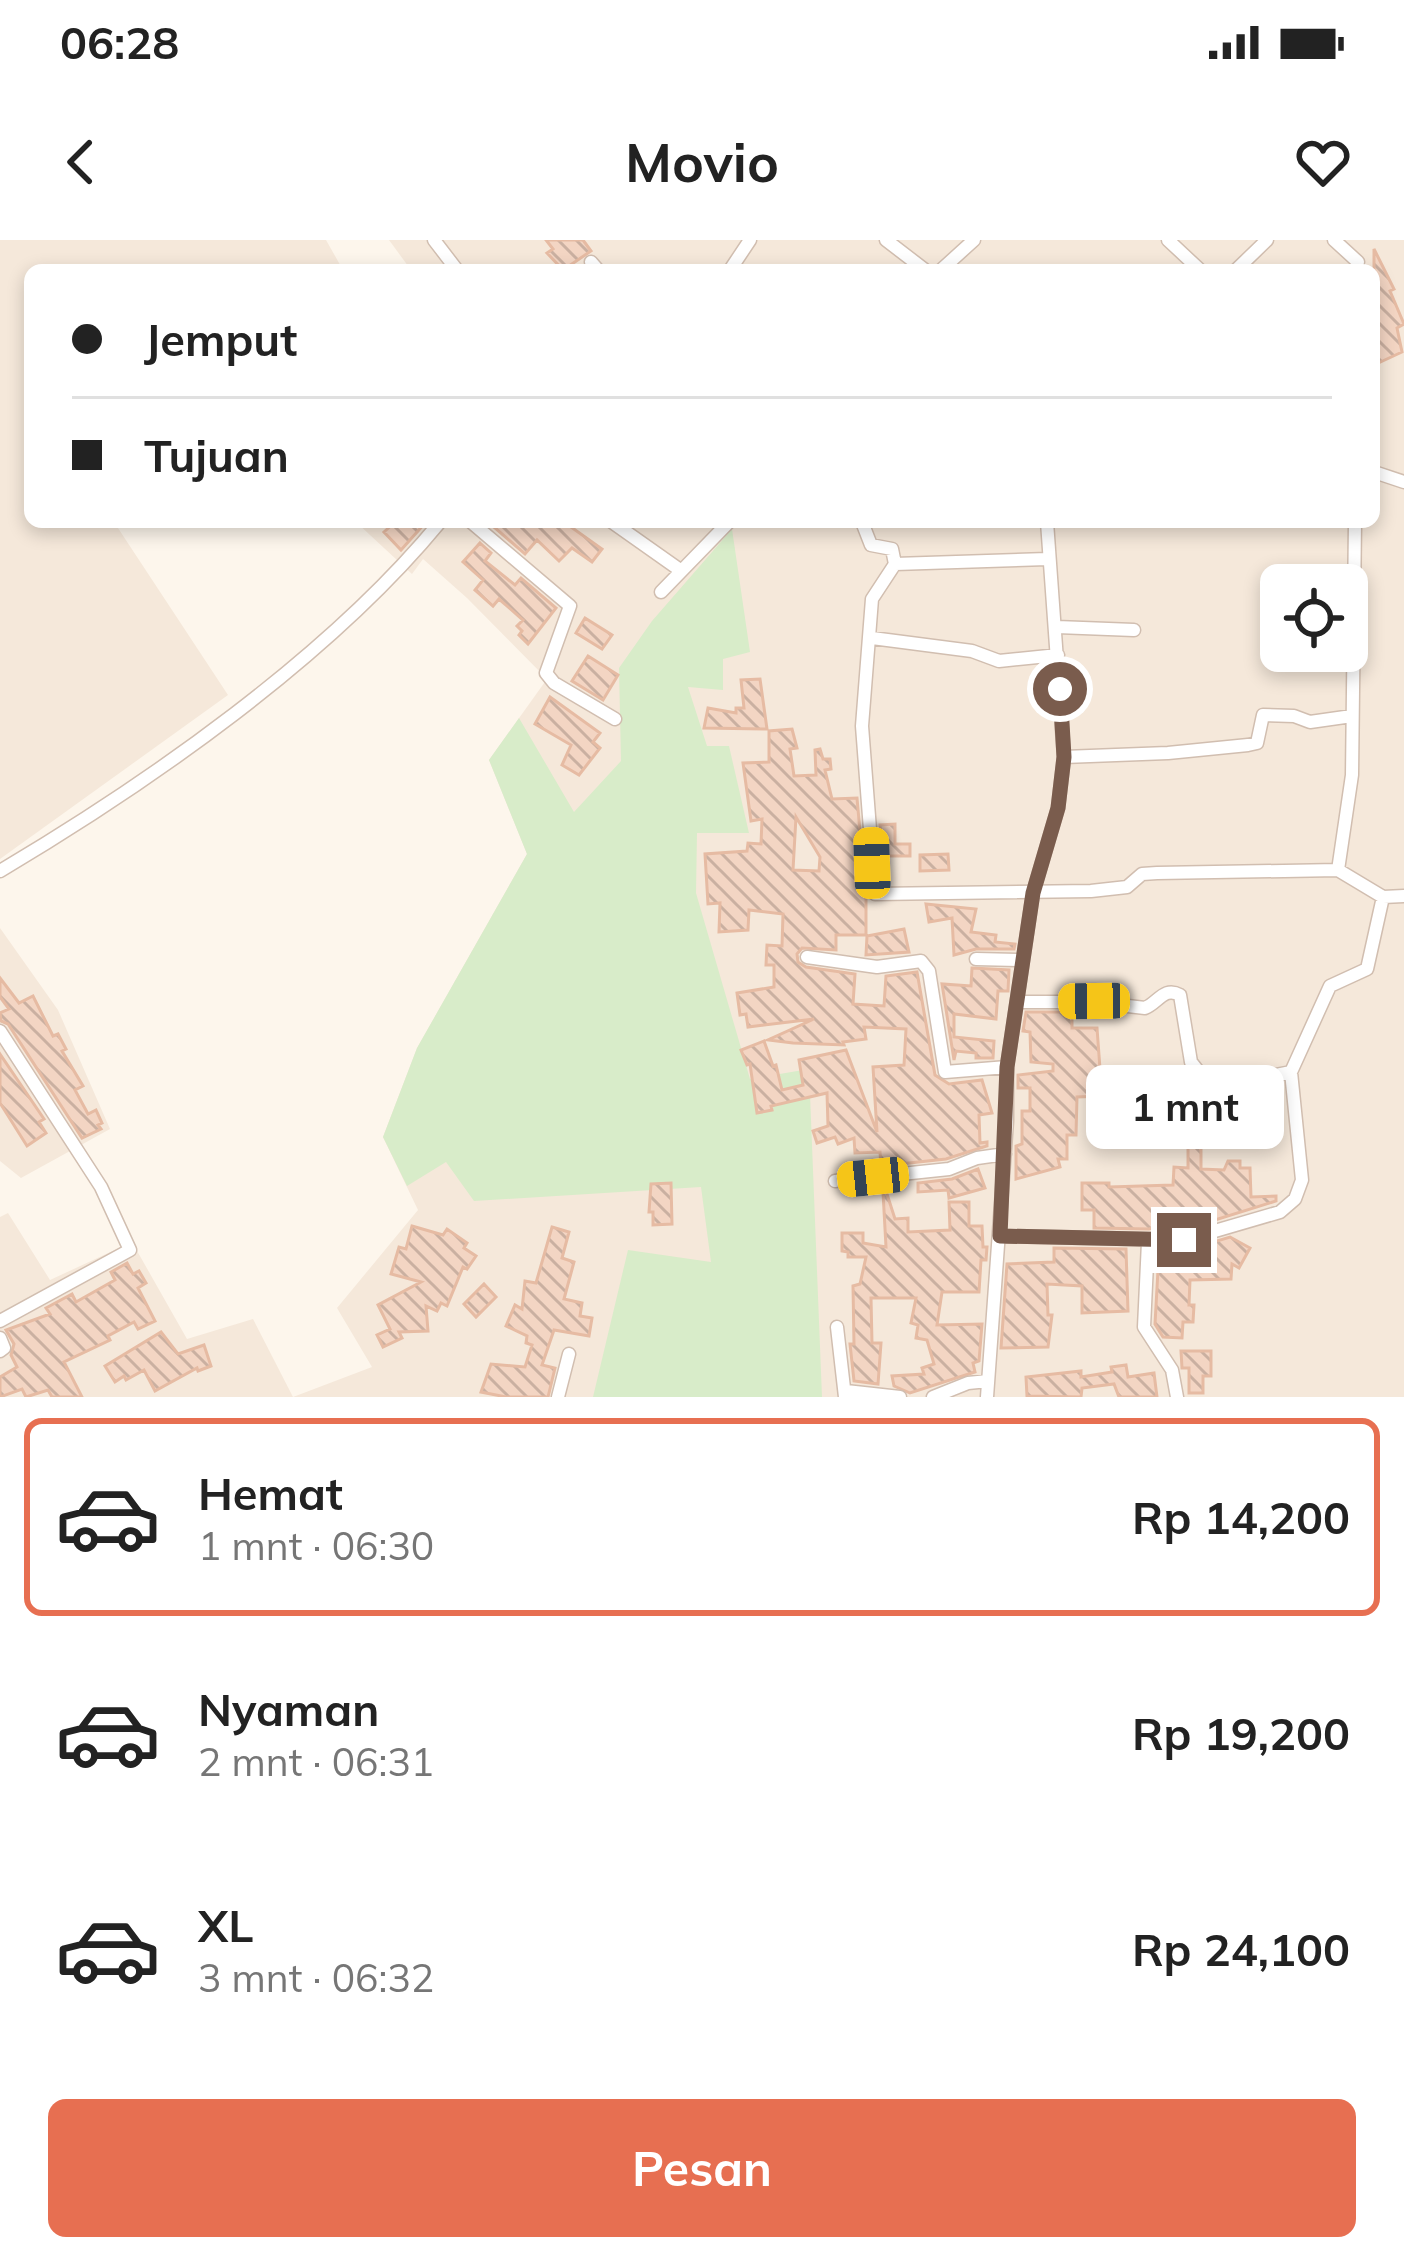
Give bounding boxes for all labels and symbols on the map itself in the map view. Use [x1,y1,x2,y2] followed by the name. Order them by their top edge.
[1033,662,1087,716] route start
[853,826,891,900] car
[1058,982,1130,1020] car
[1085,1066,1283,1150] callout: 1 mnt
[835,1155,911,1199] car
[1157,1213,1211,1267] route end

